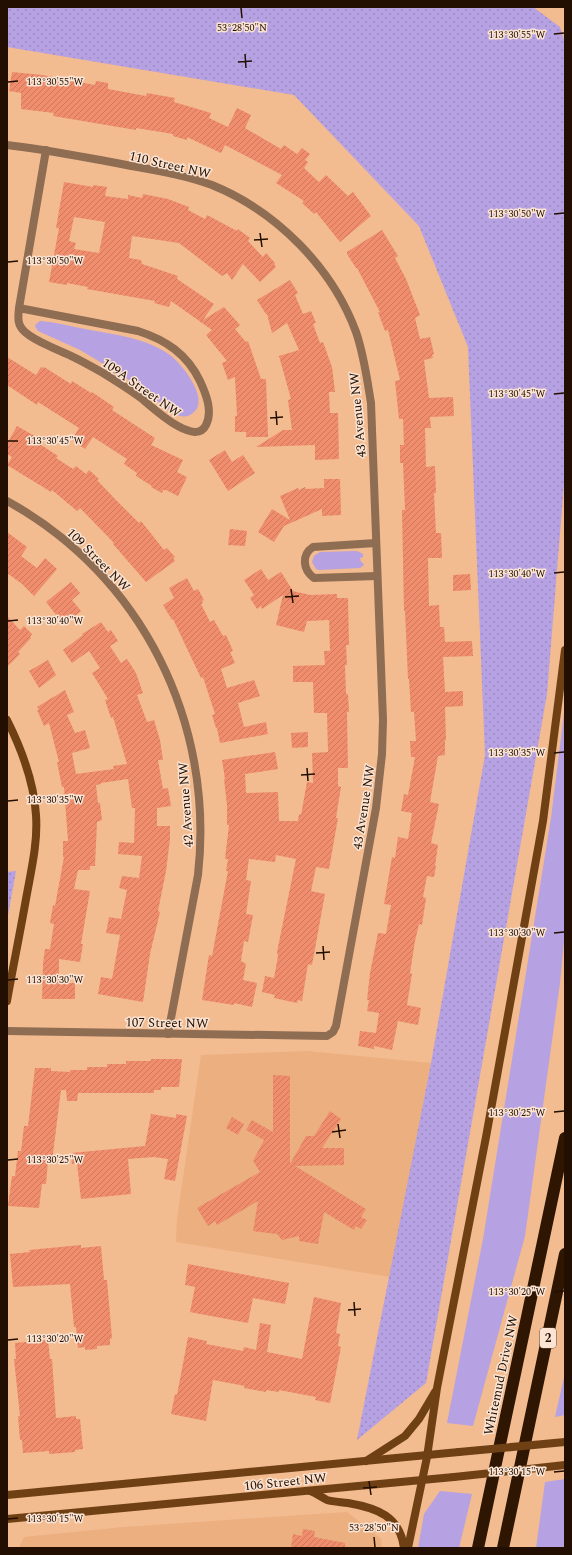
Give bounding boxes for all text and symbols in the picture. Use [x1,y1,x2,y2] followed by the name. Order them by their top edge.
[217,20,267,36] text: 53°28'50"N
[489,27,546,43] text: 113°30'55"W
[27,74,84,90] text: 113°30'55"W
[127,146,213,184] street label: 110 Street NW
[489,206,546,222] text: 113°30'50"W
[27,253,84,269] text: 113°30'50"W
[98,353,185,423] street label: 109A Street NW
[344,371,372,458] street label: 43 Avenue NW
[489,386,546,402] text: 113°30'45"W
[27,433,84,449] text: 113°30'45"W
[62,523,135,596] street label: 109 Street NW
[489,566,546,582] text: 113°30'40"W
[27,613,84,629] text: 113°30'40"W
[489,745,546,761] text: 113°30'35"W
[173,761,199,848] street label: 42 Avenue NW
[347,763,381,851] street label: 43 Avenue NW
[27,792,84,808] text: 113°30'35"W
[489,925,546,941] text: 113°30'30"W
[27,972,84,988] text: 113°30'30"W
[125,1012,209,1034] street label: 107 Street NW
[489,1105,546,1121] text: 113°30'25"W
[27,1152,84,1168] text: 113°30'25"W
[489,1284,546,1300] text: 113°30'20"W
[478,1313,524,1437] street label: Whitemud Drive NW
[540,1328,556,1348] road number: 2
[27,1331,84,1347] text: 113°30'20"W
[489,1464,546,1480] text: 113°30'15"W
[243,1468,328,1496] street label: 106 Street NW
[27,1511,84,1527] text: 113°30'15"W
[349,1520,399,1536] text: 53°28'50"N

